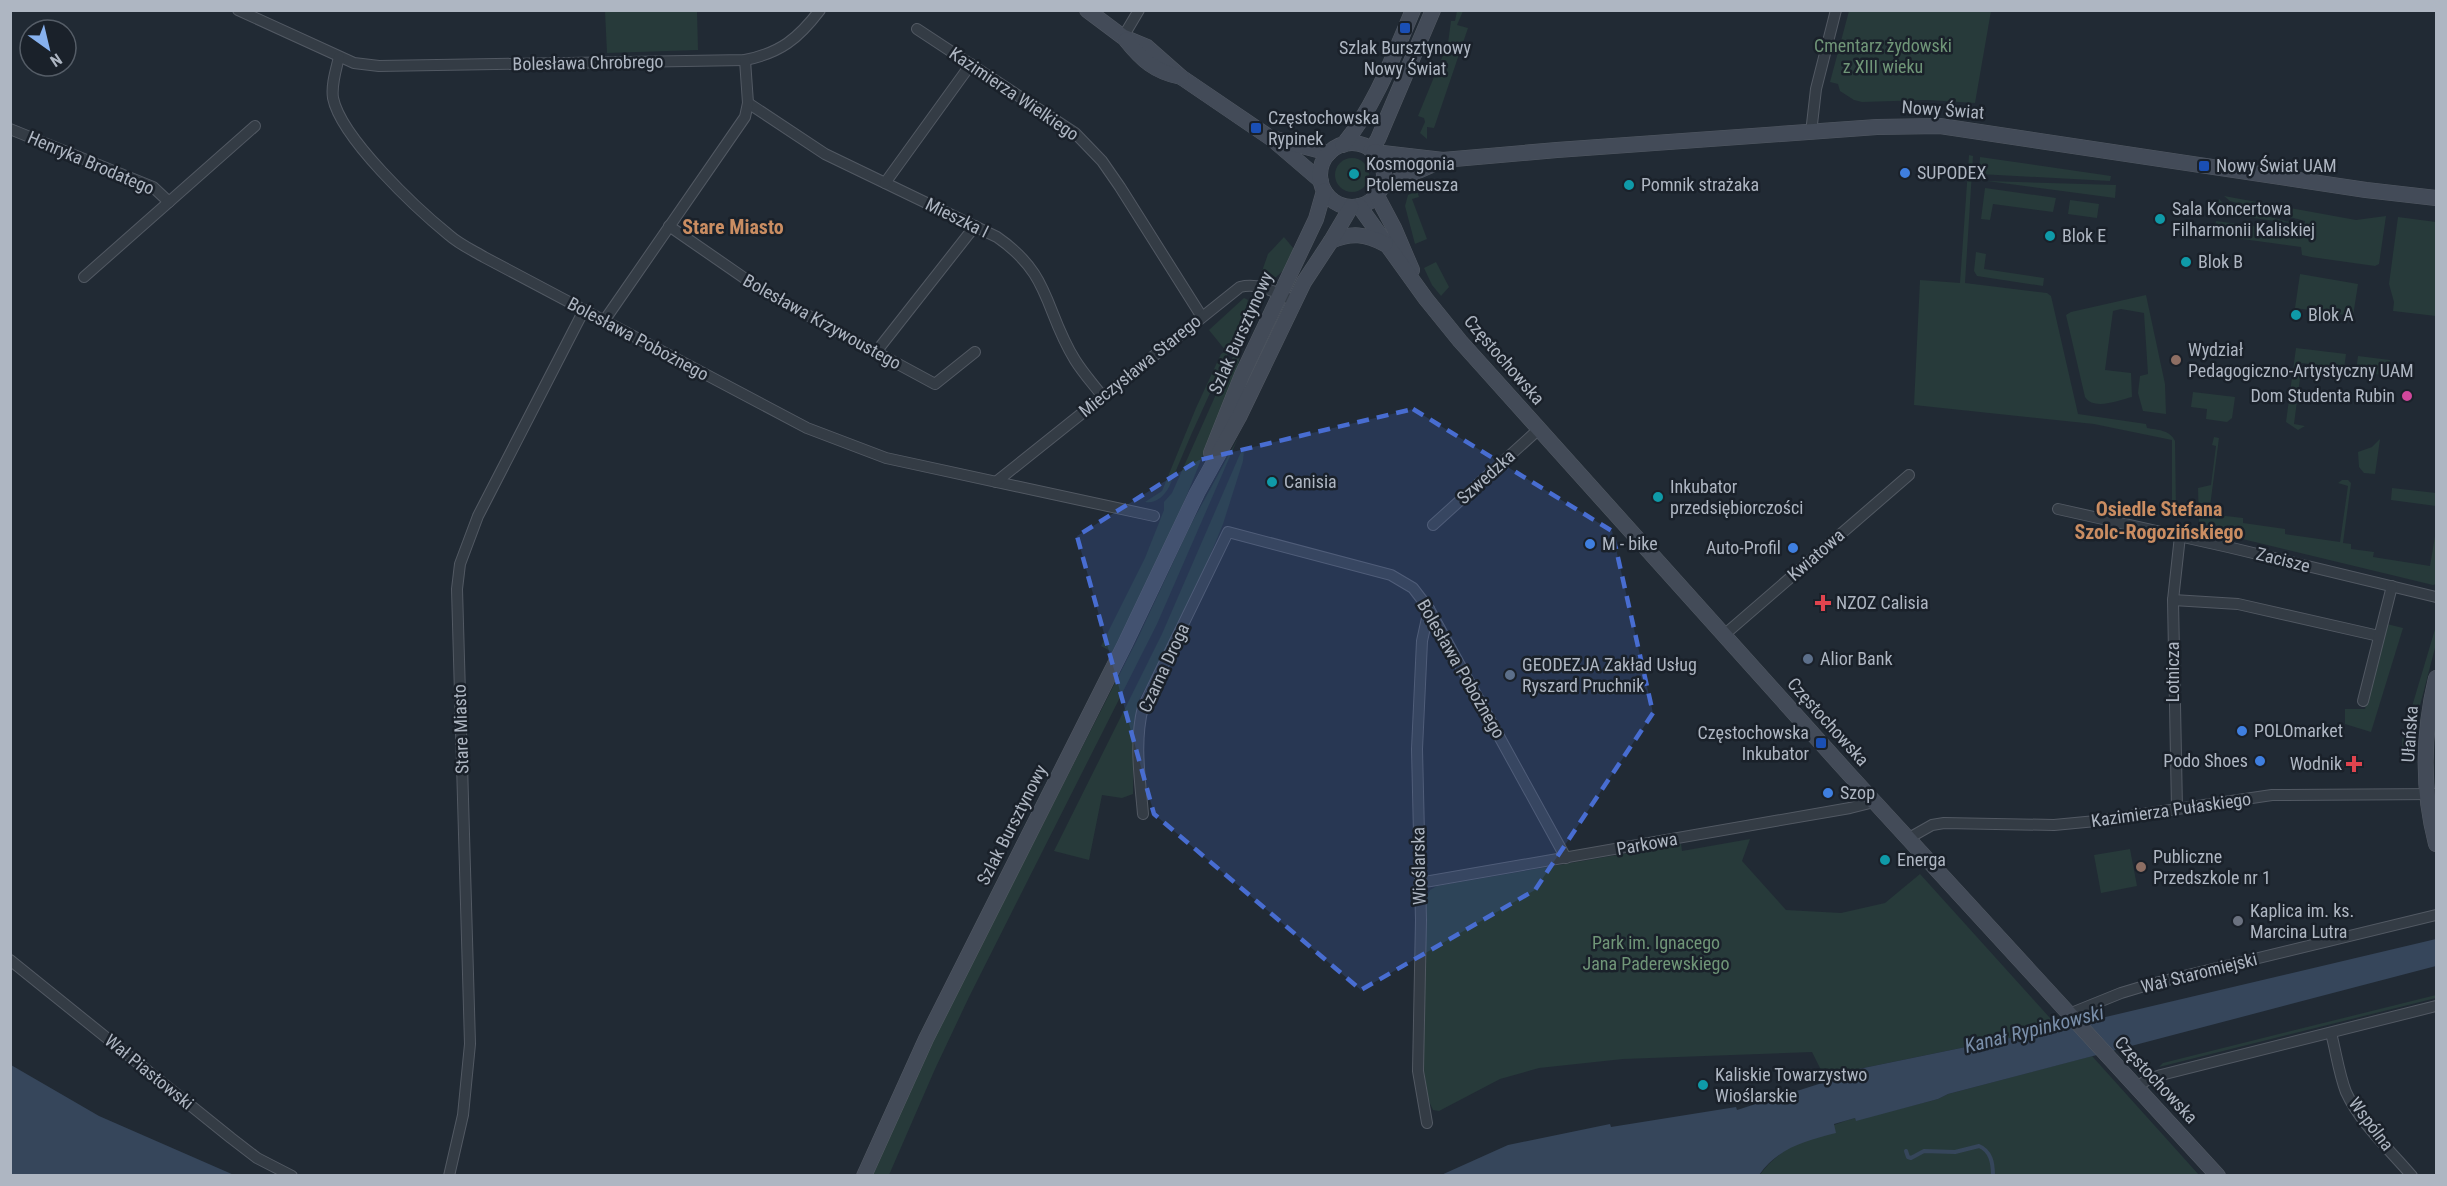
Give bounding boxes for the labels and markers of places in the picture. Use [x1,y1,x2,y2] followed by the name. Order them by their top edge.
[1398,21,1412,35] marker: Szlak Bursztynowy Nowy Świat
[1339,37,1472,79] place label: Szlak Bursztynowy Nowy Świat
[1268,107,1379,149] place label: Częstochowska Rypinek
[1249,121,1263,135] marker: Częstochowska Rypinek
[1366,153,1458,195] place label: Kosmogonia Ptolemeusza
[2216,155,2337,176] place label: Nowy Świat UAM
[2197,159,2211,173] marker: Nowy Świat UAM
[1917,162,1986,183] place label: SUPODEX
[1898,166,1912,180] marker: SUPODEX
[1347,167,1361,181] marker: Kosmogonia Ptolemeusza
[1641,174,1759,195] place label: Pomnik strażaka
[1622,178,1636,192] marker: Pomnik strażaka
[2172,198,2315,240] place label: Sala Koncertowa Filharmonii Kaliskiej
[2153,212,2167,226] marker: Sala Koncertowa Filharmonii Kaliskiej
[2062,225,2106,246] place label: Blok E
[2043,229,2057,243] marker: Blok E
[2198,251,2243,272] place label: Blok B
[2179,255,2193,269] marker: Blok B
[2308,304,2354,325] place label: Blok A
[2289,308,2303,322] marker: Blok A
[2188,339,2414,381] place label: Wydział Pedagogiczno-Artystyczny UAM
[2169,353,2183,367] marker: Wydział Pedagogiczno-Artystyczny UAM
[2250,385,2395,406] place label: Dom Studenta Rubin
[2400,389,2414,403] marker: Dom Studenta Rubin
[1284,471,1337,492] place label: Canisia
[1265,475,1279,489] marker: Canisia
[1670,476,1803,518] place label: Inkubator przedsiębiorczości
[1651,490,1665,504] marker: Inkubator przedsiębiorczości
[1602,533,1658,554] place label: M - bike
[1583,537,1597,551] marker: M - bike
[1706,537,1781,558] place label: Auto-Profil
[1786,541,1800,555] marker: Auto-Profil
[1836,592,1929,613] place label: NZOZ Calisia
[1814,594,1832,612] marker: NZOZ Calisia
[1820,648,1893,669] place label: Alior Bank
[1801,652,1815,666] marker: Alior Bank
[1522,654,1697,696] place label: GEODEZJA Zakład Usług Ryszard Pruchnik
[1503,668,1517,682] marker: GEODEZJA Zakład Usług Ryszard Pruchnik
[2254,720,2343,741] place label: POLOmarket
[1698,722,1810,764] place label: Częstochowska Inkubator
[2235,724,2249,738] marker: POLOmarket
[1814,736,1828,750] marker: Częstochowska Inkubator
[2163,750,2248,771] place label: Podo Shoes
[2290,753,2342,774] place label: Wodnik
[2253,754,2267,768] marker: Podo Shoes
[2347,757,2361,771] marker: Wodnik
[1840,782,1875,803] place label: Szop
[1821,786,1835,800] marker: Szop
[2153,846,2271,888] place label: Publiczne Przedszkole nr 1
[1897,849,1946,870] place label: Energa
[1878,853,1892,867] marker: Energa
[2134,860,2148,874] marker: Publiczne Przedszkole nr 1
[2250,900,2354,942] place label: Kaplica im. ks. Marcina Lutra
[2231,914,2245,928] marker: Kaplica im. ks. Marcina Lutra
[1715,1064,1867,1106] place label: Kaliskie Towarzystwo Wioślarskie
[1696,1078,1710,1092] marker: Kaliskie Towarzystwo Wioślarskie

